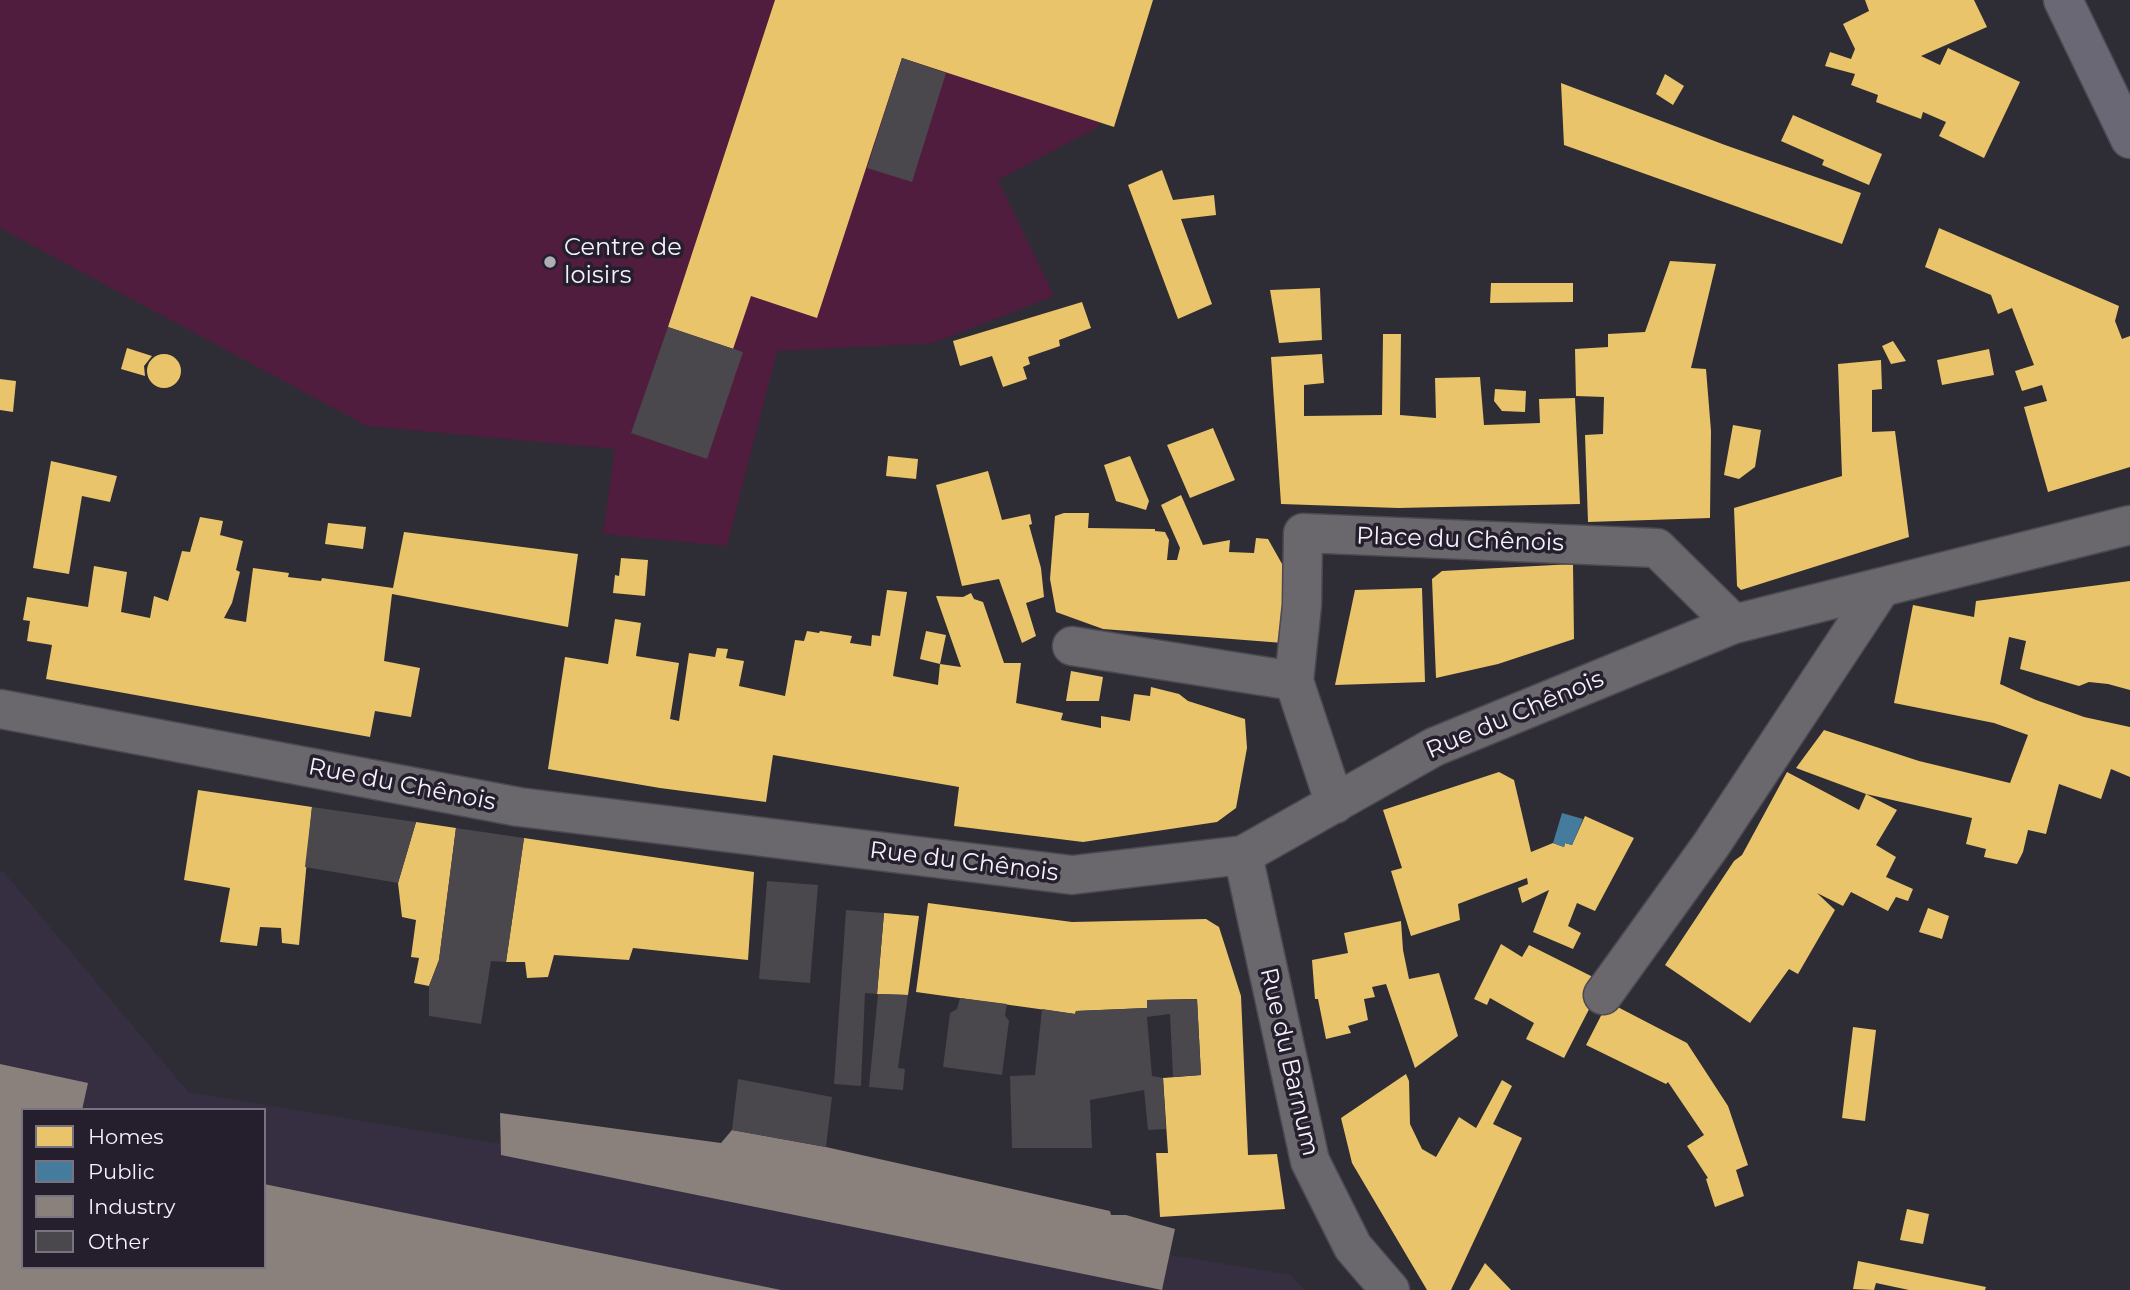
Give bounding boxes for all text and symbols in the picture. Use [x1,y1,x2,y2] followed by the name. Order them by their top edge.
[564,234,682,290] place label: Centre de loisirs
[542,254,558,270] marker: Centre de loisirs
[1356,522,1564,558] street label: Place du Chênois
[1422,665,1608,765] street label: Rue du Chênois
[306,753,498,817] street label: Rue du Chênois
[868,836,1060,888] street label: Rue du Chênois
[1253,965,1325,1159] street label: Rue du Barnum
[21,1108,266,1269] legend
[88,1124,163,1149] text: Homes
[88,1159,155,1184] text: Public
[88,1194,175,1219] text: Industry
[88,1229,150,1254] text: Other

